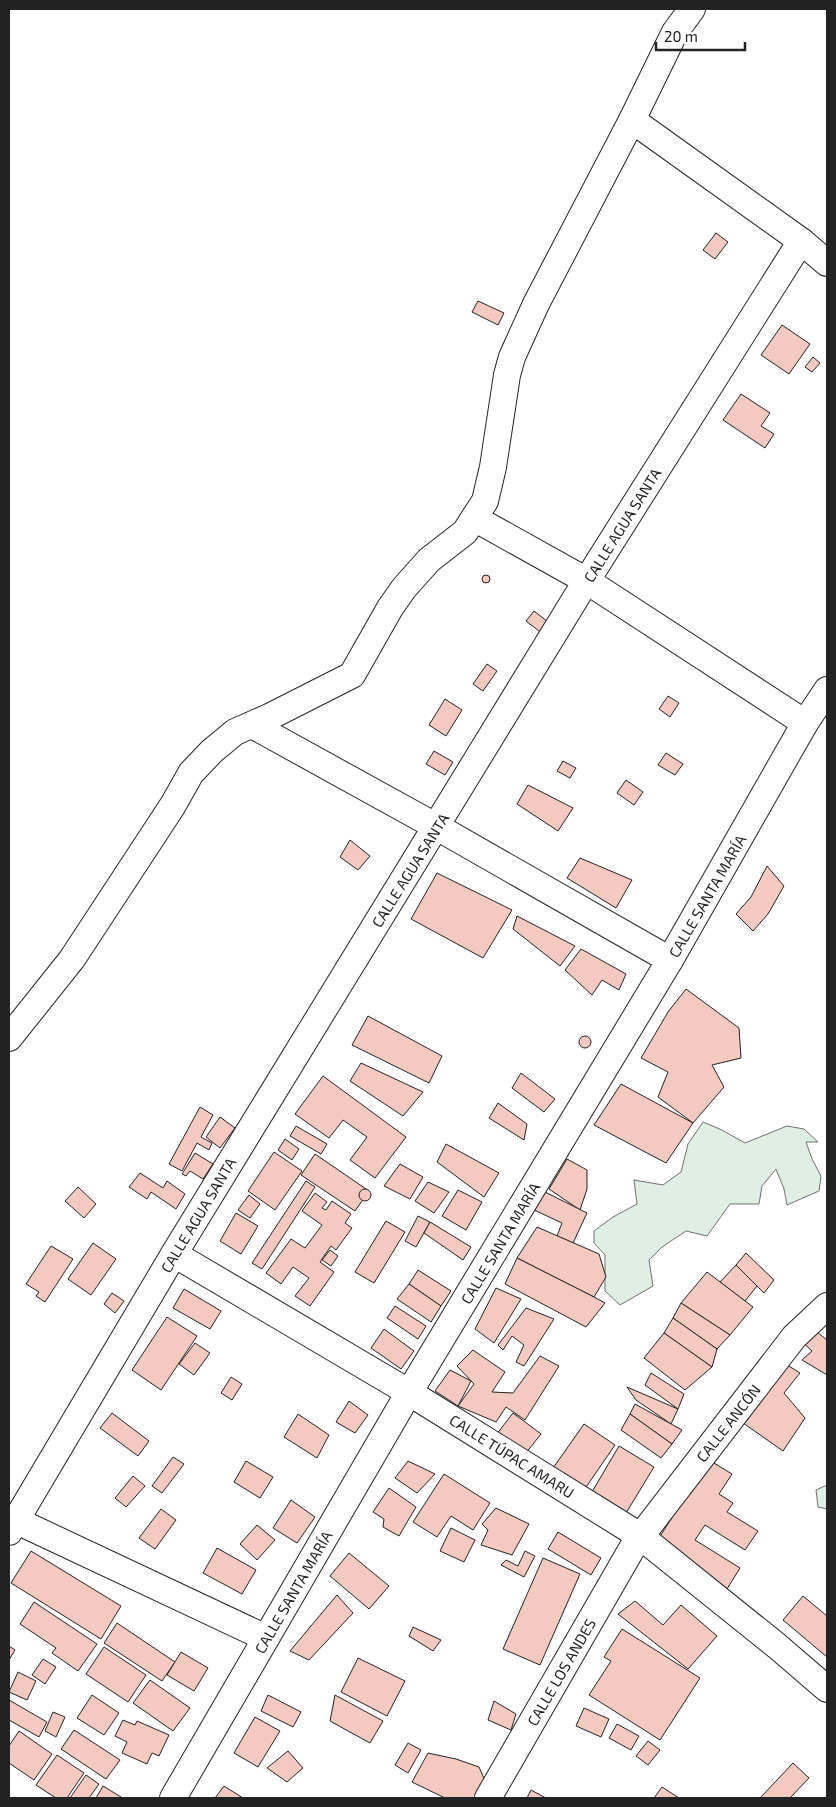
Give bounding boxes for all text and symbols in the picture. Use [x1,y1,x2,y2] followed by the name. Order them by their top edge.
[656,20,745,52] scale bar
[664,27,698,45] text: 20 m
[580,464,665,585] street label: CALLE AGUA SANTA
[368,809,453,930] street label: CALLE AGUA SANTA
[665,831,750,960] street label: CALLE SANTA MARÍA
[157,1154,240,1276] street label: CALLE AGUA SANTA
[457,1178,544,1307] street label: CALLE SANTA MARÍA
[692,1381,764,1465] street label: CALLE ANCÓN
[446,1410,578,1502] street label: CALLE TÚPAC AMARU
[251,1527,336,1656] street label: CALLE SANTA MARÍA
[523,1615,599,1729] street label: CALLE LOS ANDES

